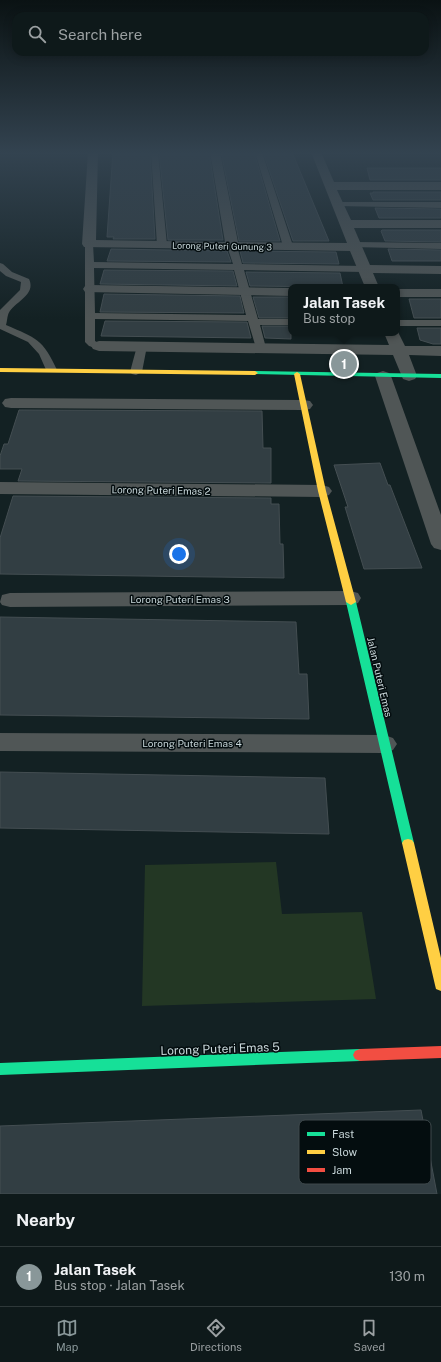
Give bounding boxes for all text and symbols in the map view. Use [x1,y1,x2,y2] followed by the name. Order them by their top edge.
[12,12,429,56] search box
[26,23,48,45] icon: search
[58,26,142,43] text: Search here
[172,240,272,252] street label: Lorong Puteri Gunung 3
[288,284,400,336] popup
[303,294,385,311] text: Jalan Tasek
[303,311,355,326] text: Bus stop
[331,349,357,379] pin: 1
[111,483,211,497] street label: Lorong Puteri Emas 2
[169,544,189,564] your location
[130,593,230,605] street label: Lorong Puteri Emas 3
[365,636,395,718] street label: Jalan Puteri Emas
[142,737,242,749] street label: Lorong Puteri Emas 4
[160,1040,280,1058] street label: Lorong Puteri Emas 5
[299,1120,431,1184] legend
[332,1128,354,1140] text: Fast
[332,1146,358,1158] text: Slow
[332,1164,352,1176] text: Jam
[16,1210,75,1230] text: Nearby
[54,1261,136,1278] text: Jalan Tasek
[26,1269,32,1284] text: 1
[389,1269,425,1284] text: 130 m
[54,1278,185,1293] text: Bus stop · Jalan Tasek
[56,1317,78,1353] tab: Map
[190,1317,242,1353] tab: Directions
[354,1317,385,1353] tab: Saved

